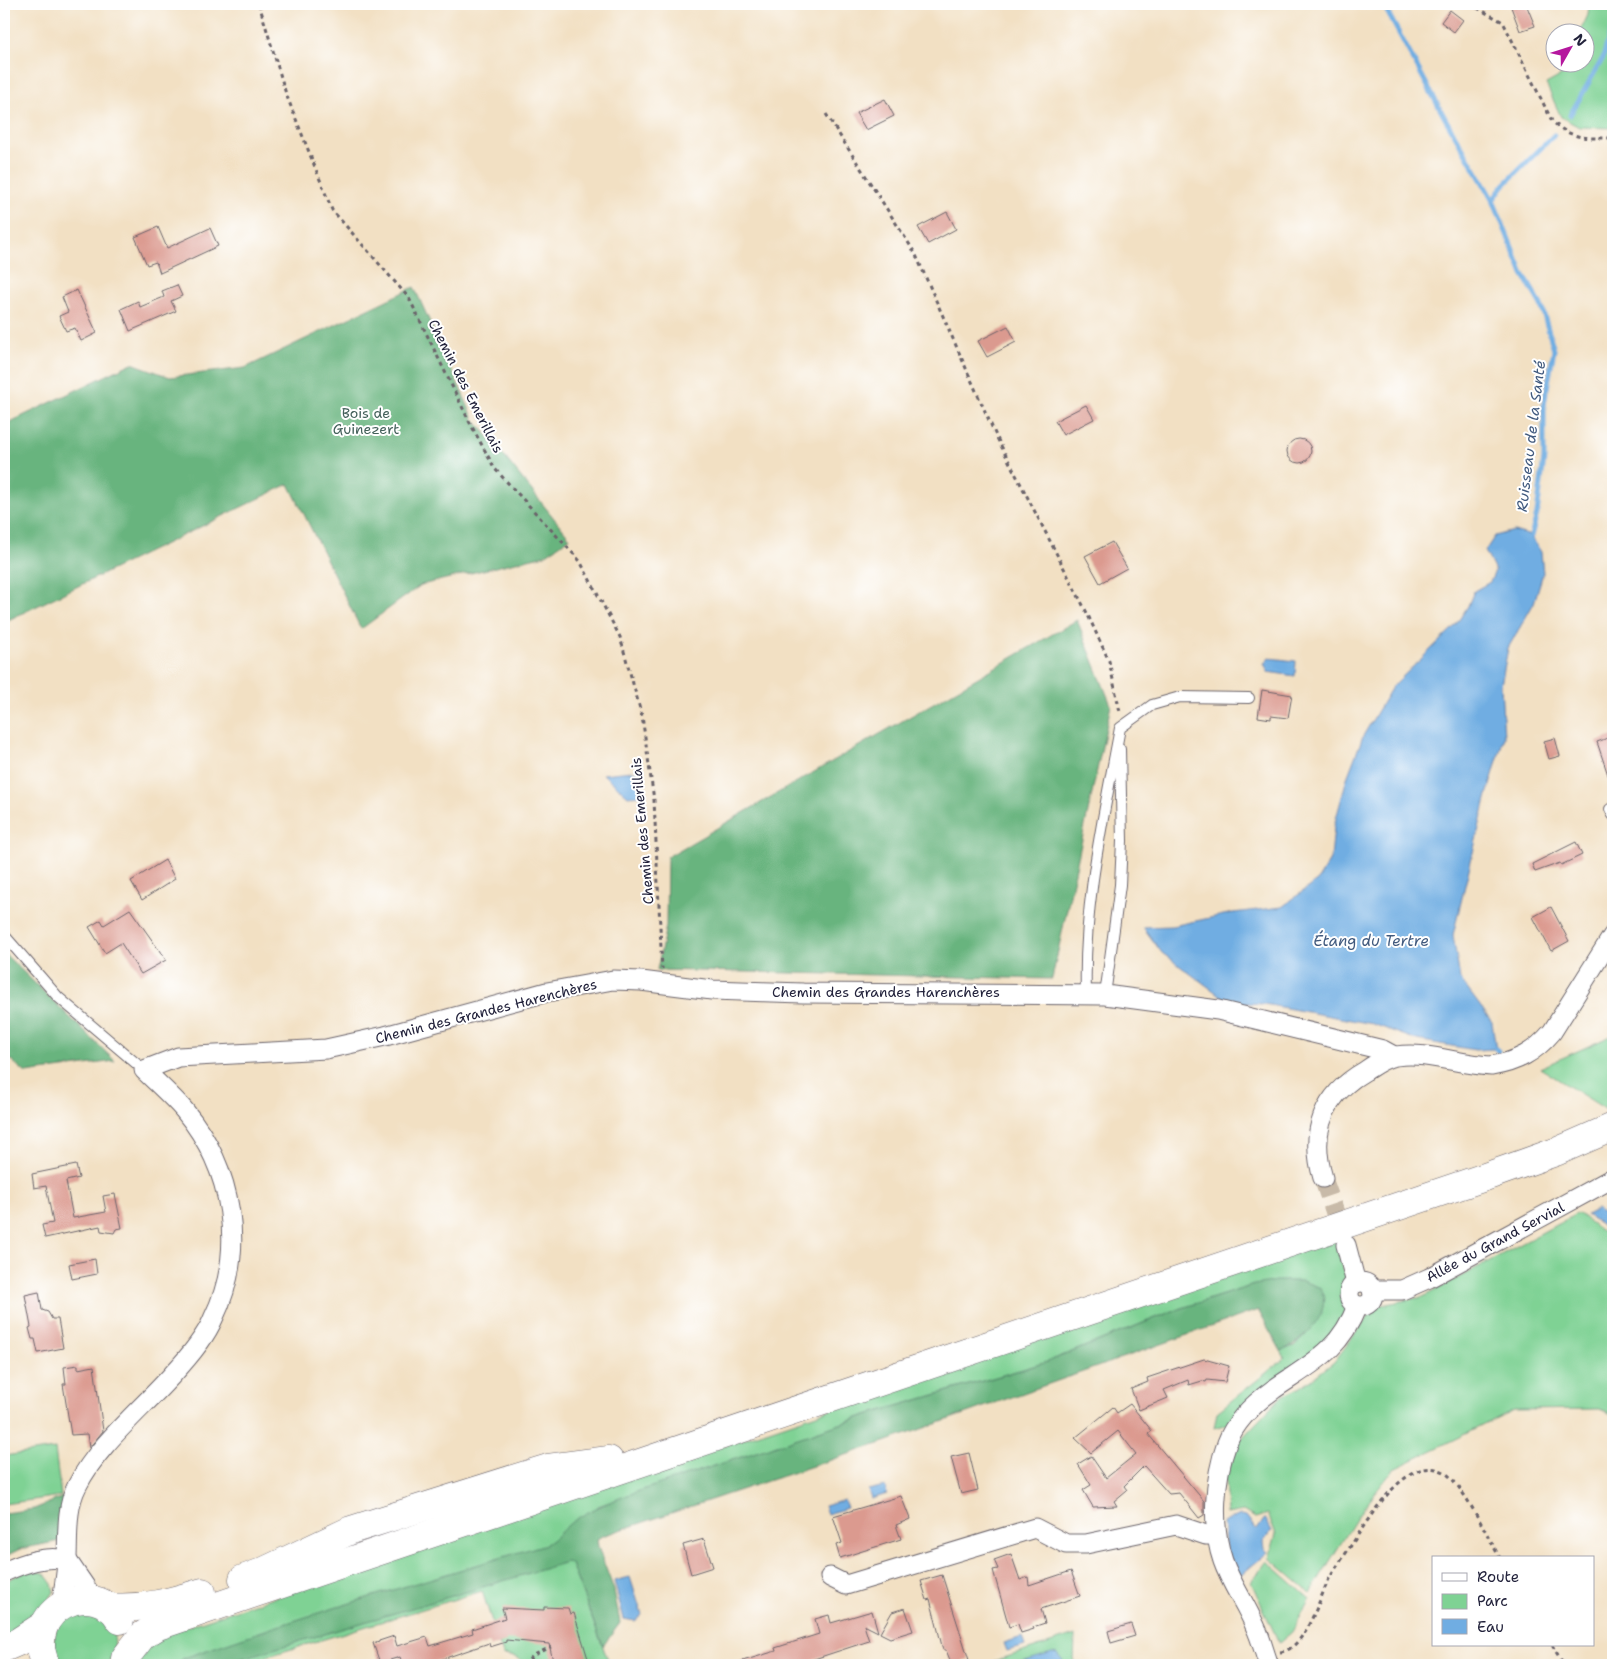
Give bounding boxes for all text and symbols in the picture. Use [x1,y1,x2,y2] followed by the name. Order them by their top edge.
[1544,22,1594,72] north arrow
[1570,30,1591,50] text: N
[424,316,508,456] street label: Chemin des Emerillais
[1512,359,1550,513] water label: Ruisseau de la Santé
[333,404,399,438] park label: Bois de Guinezert
[627,757,657,905] street label: Chemin des Emerillais
[1313,930,1429,951] water label: Étang du Tertre
[373,975,599,1047] street label: Chemin des Grandes Harenchères
[772,983,1000,1001] street label: Chemin des Grandes Harenchères
[1423,1198,1568,1286] street label: Allée du Grand Servial
[1432,1556,1594,1646] legend
[1477,1567,1519,1587] text: Route
[1477,1591,1508,1611] text: Parc
[1477,1617,1504,1637] text: Eau

